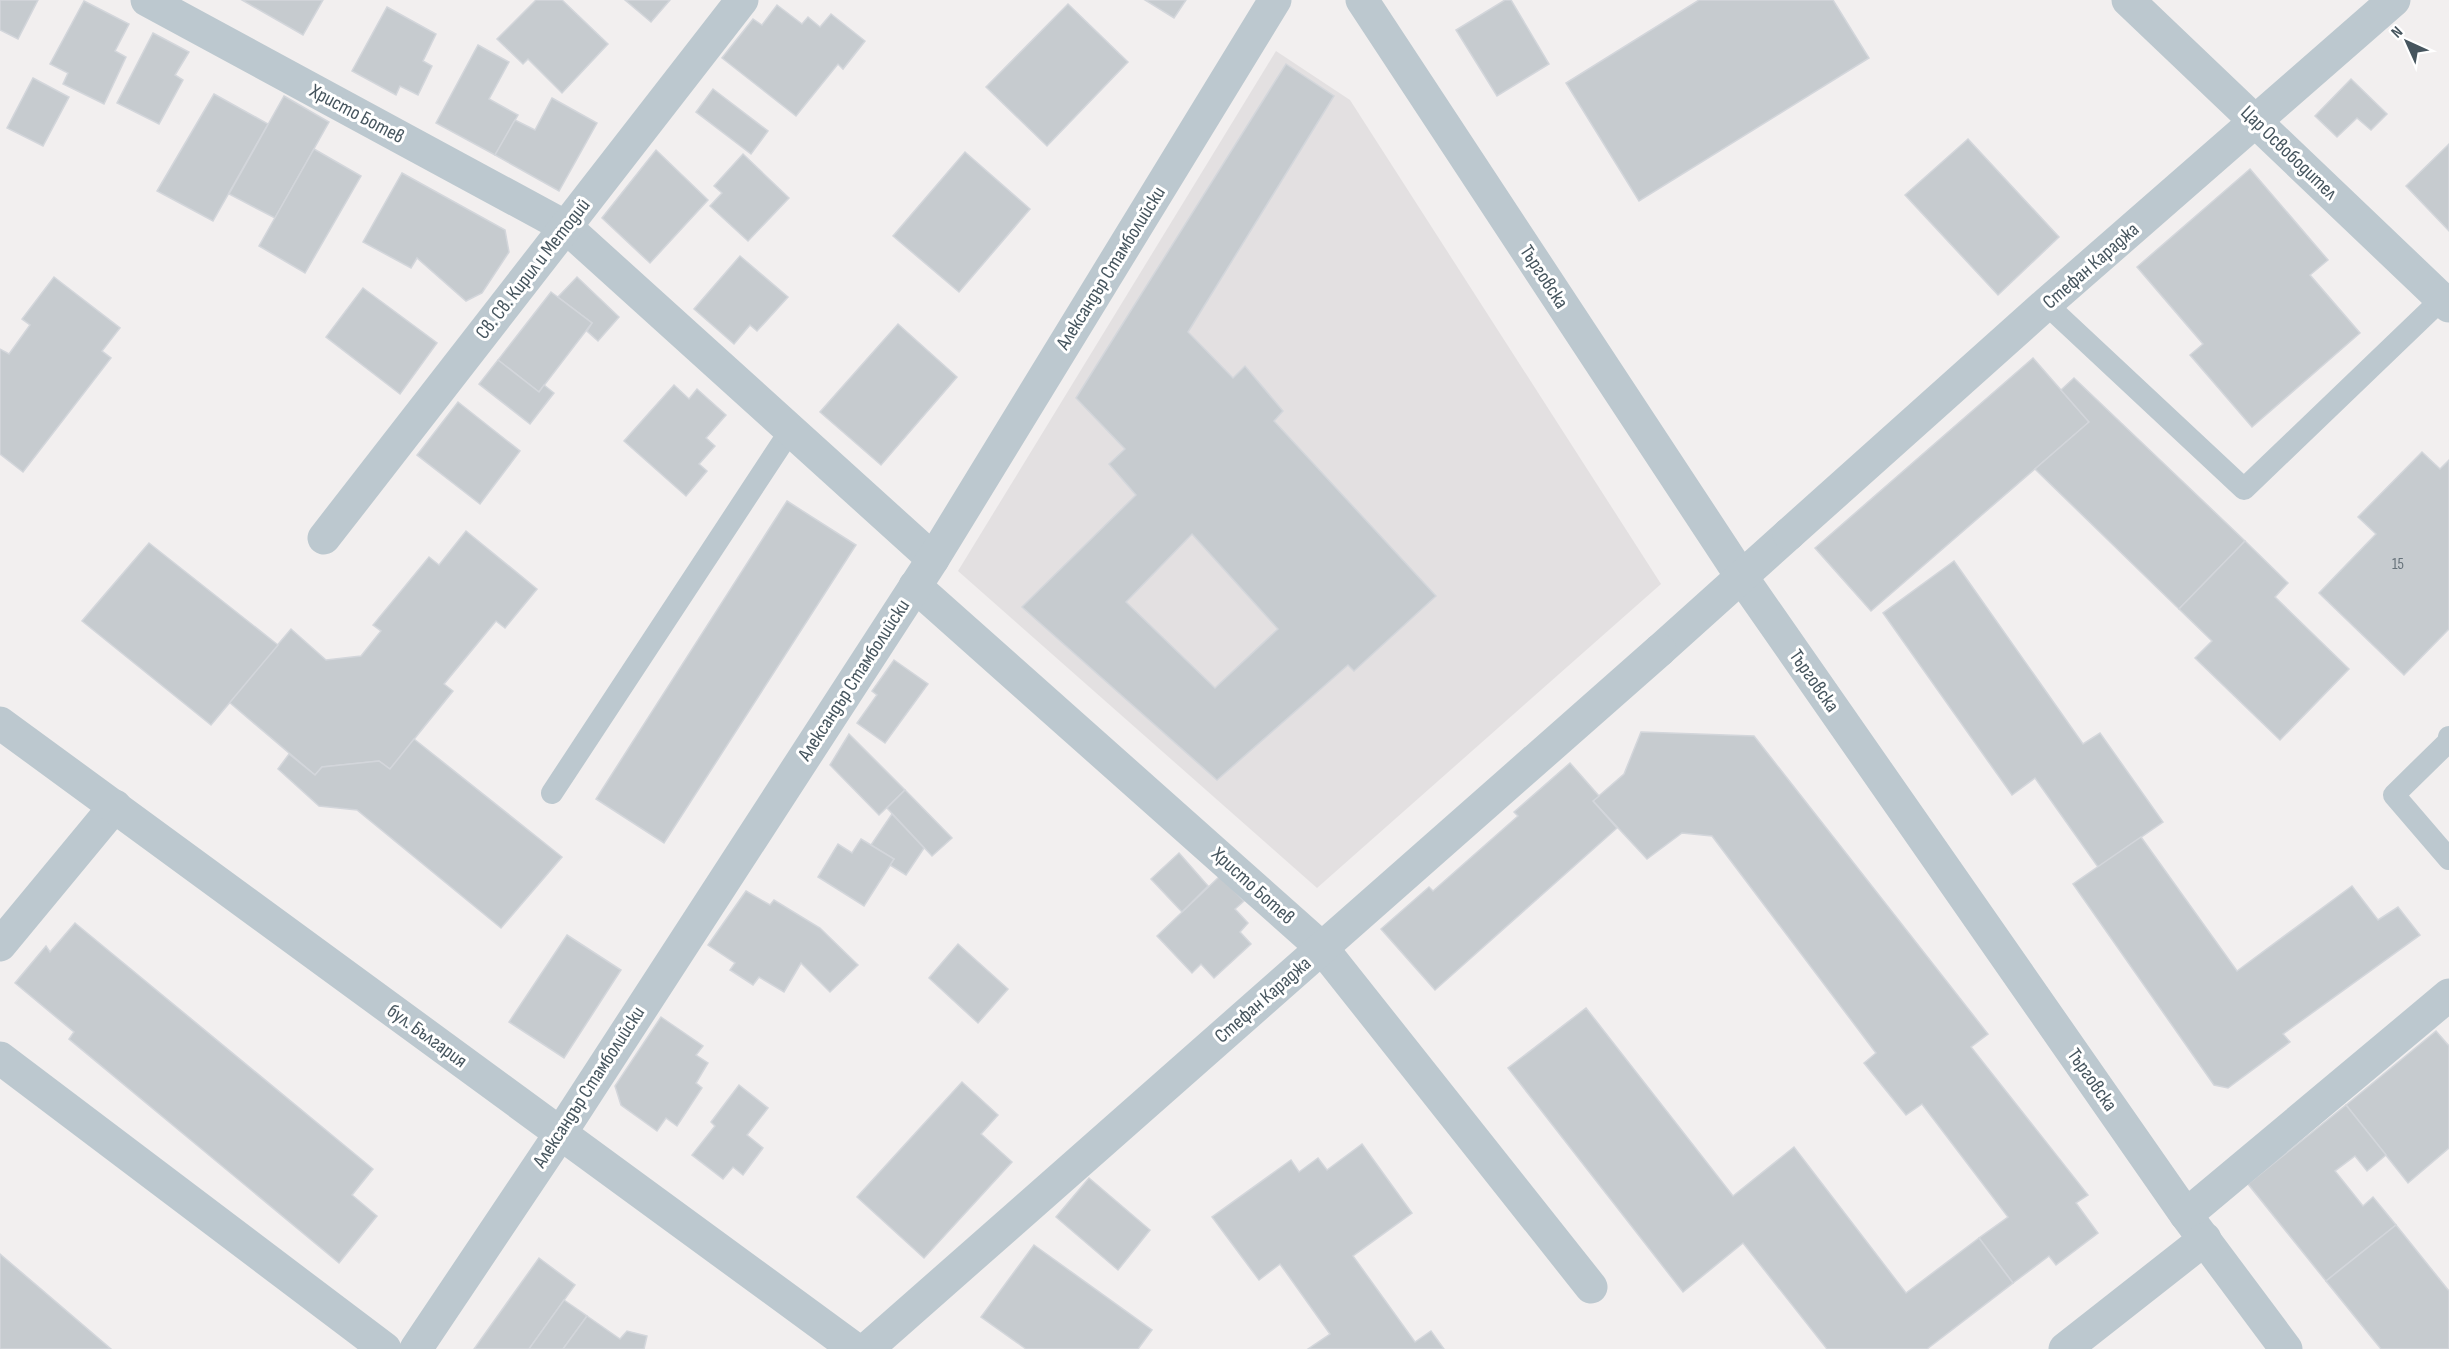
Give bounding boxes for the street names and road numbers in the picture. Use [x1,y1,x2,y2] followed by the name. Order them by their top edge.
[305,79,408,149] street label: Христо Ботев
[2236,101,2342,205] street label: Цар Освободител
[1051,182,1171,355] street label: Александър Стамболийски
[471,194,595,344] street label: Св. Св. Кирил и Методий
[2038,218,2144,314] street label: Стефан Караджа
[1515,241,1573,313] street label: Търговска
[792,595,915,766] street label: Александър Стамболийски
[1784,645,1844,717] street label: Търговска
[1206,842,1300,930] street label: Христо Ботев
[1210,952,1316,1048] street label: Стефан Караджа
[382,999,472,1073] street label: бул. България
[527,1002,650,1173] street label: Александър Стамболийски
[2062,1044,2122,1116] street label: Търговска

